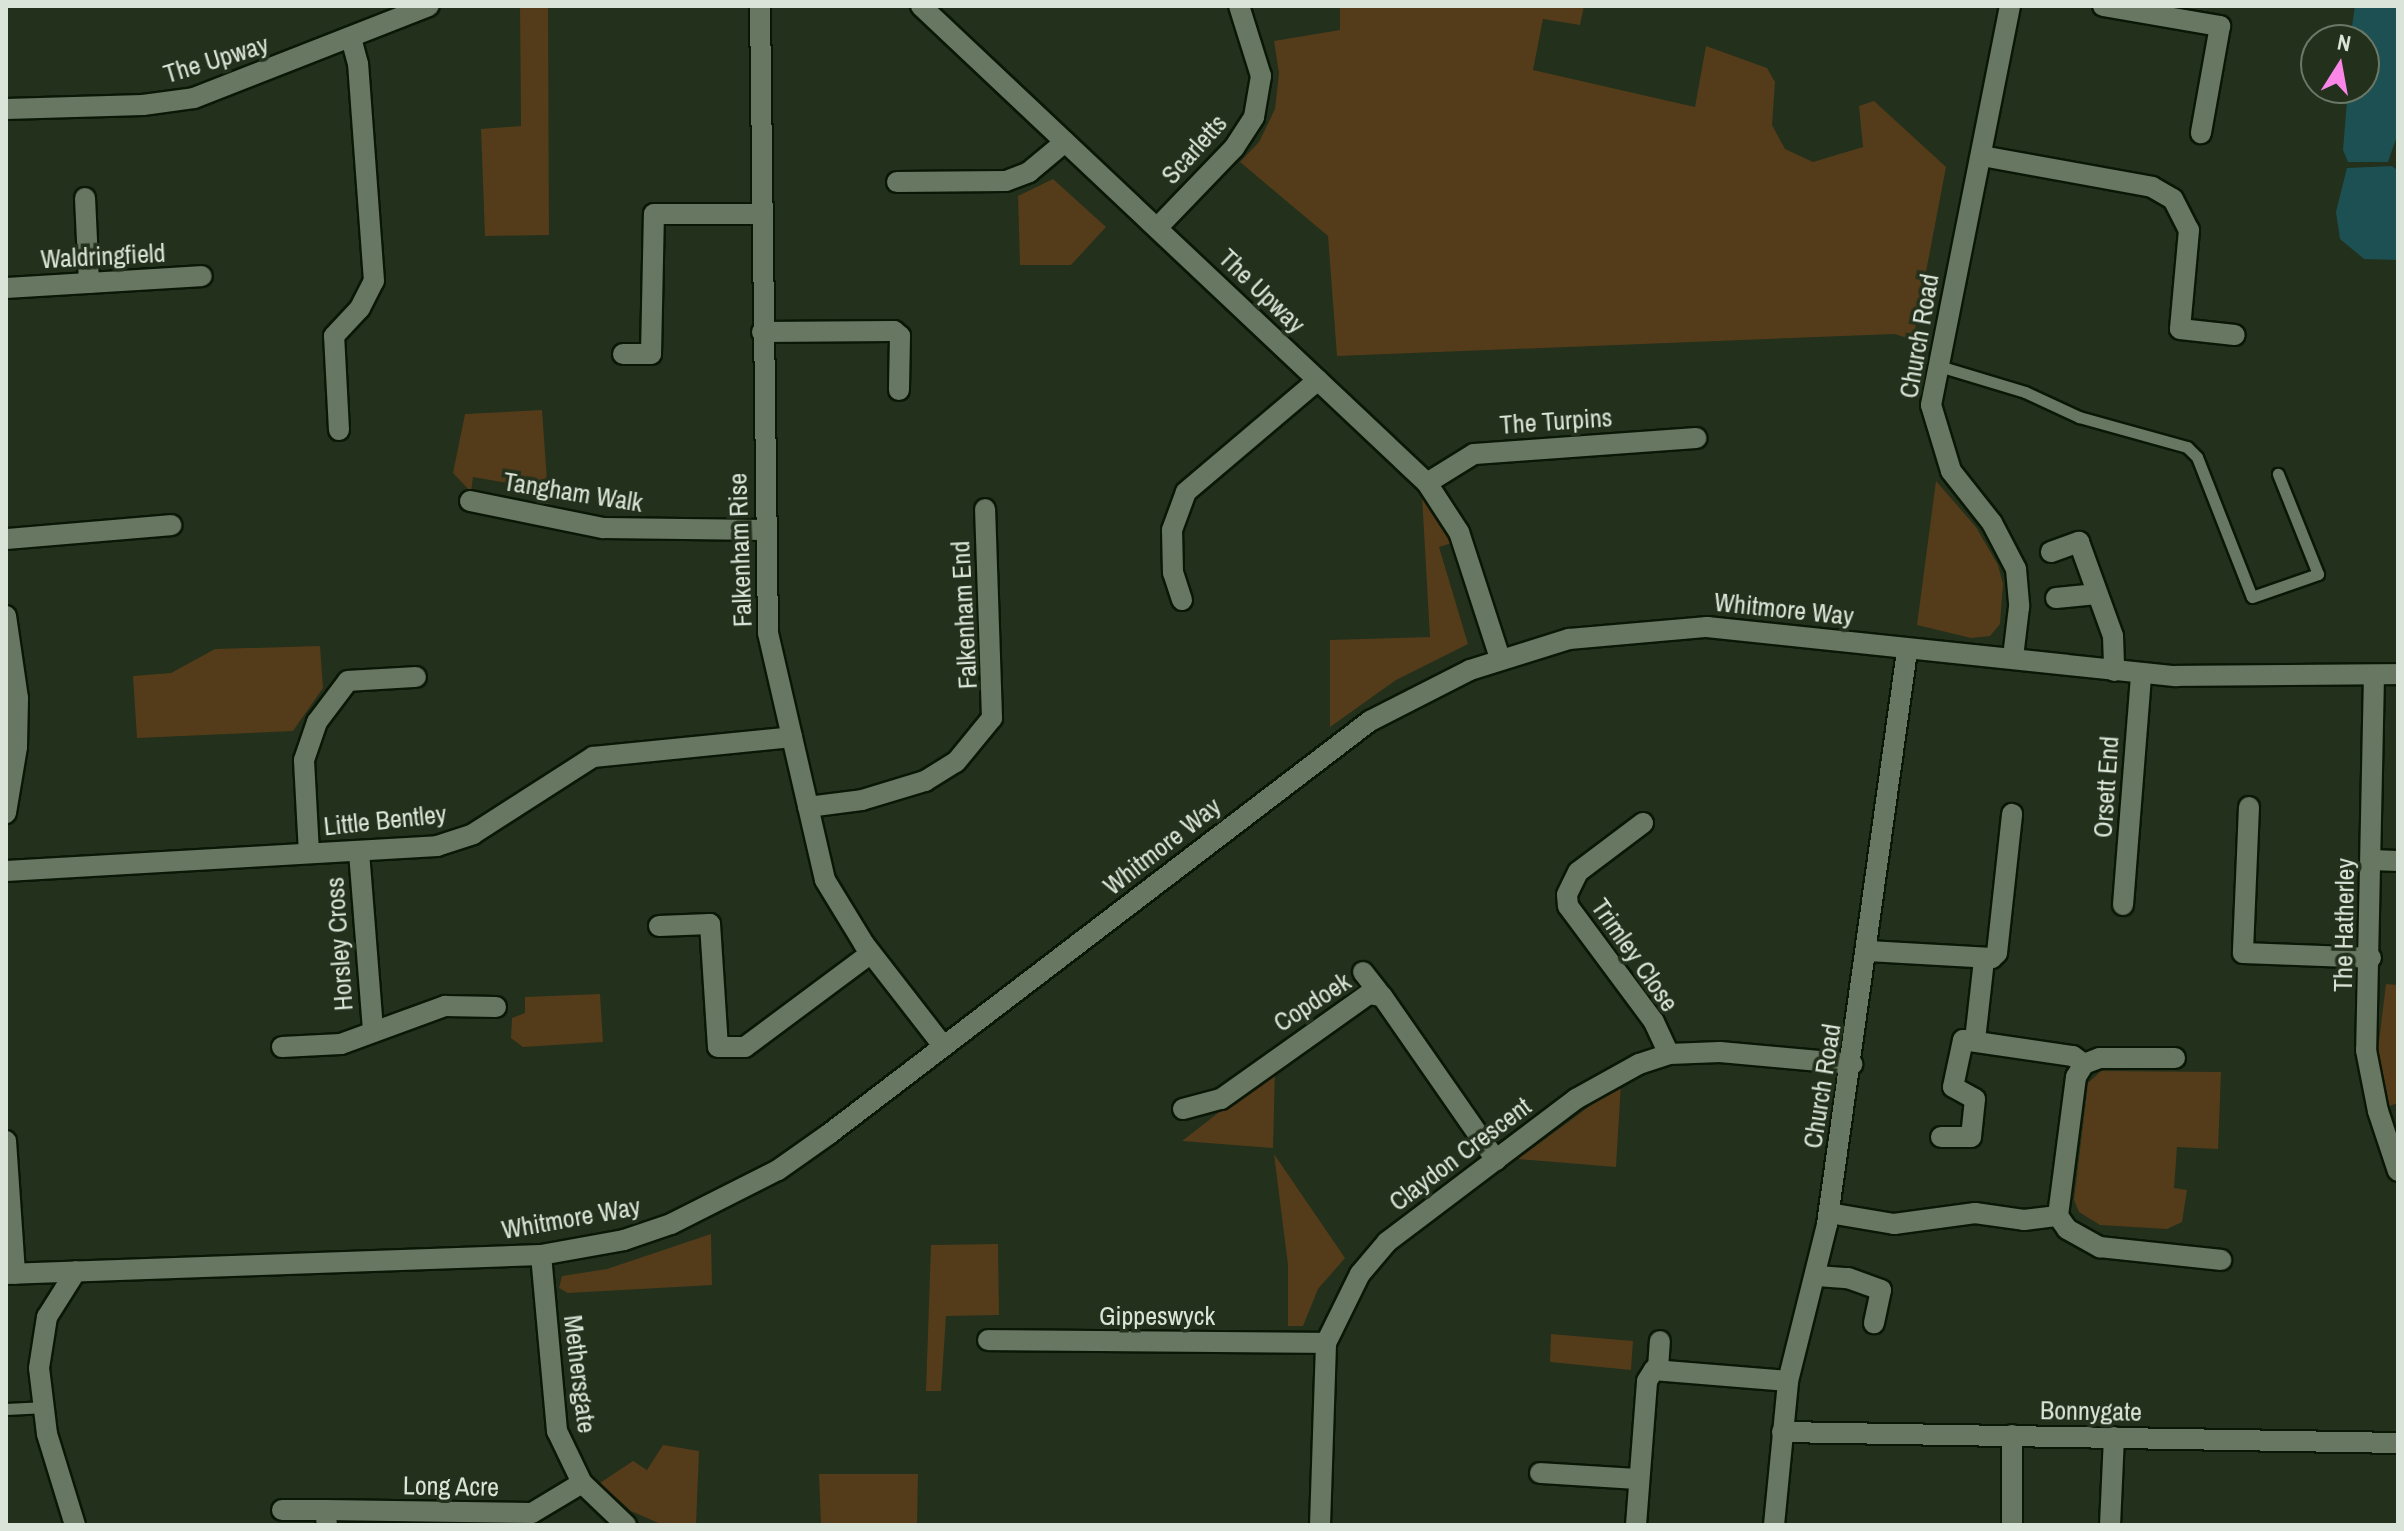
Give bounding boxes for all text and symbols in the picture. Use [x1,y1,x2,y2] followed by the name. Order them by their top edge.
[2300,24,2380,104] north arrow
[2335,26,2353,58] text: N
[160,28,272,90] street label: The Upway
[1155,108,1233,190] street label: Scarletts
[40,237,166,275] street label: Waldringfield
[1212,242,1312,340] street label: The Upway
[1893,271,1945,401] street label: Church Road
[1498,401,1614,441] street label: The Turpins
[501,466,645,518] street label: Tangham Walk
[722,472,758,628] street label: Falkenham Rise
[945,540,983,690] street label: Falkenham End
[1713,586,1855,632] street label: Whitmore Way
[2087,735,2125,839] street label: Orsett End
[1097,791,1227,901] street label: Whitmore Way
[322,798,448,842] street label: Little Bentley
[2327,858,2361,992] street label: The Hatherley
[319,876,359,1012] street label: Horsley Cross
[1585,893,1685,1017] street label: Trimley Close
[1268,966,1356,1038] street label: Copdoek
[1797,1022,1847,1150] street label: Church Road
[1383,1091,1537,1217] street label: Claydon Crescent
[499,1190,643,1246] street label: Whitmore Way
[1099,1300,1215,1332] street label: Gippeswyck
[557,1313,603,1435] street label: Methersgate
[2040,1395,2142,1427] street label: Bonnygate
[402,1470,500,1502] street label: Long Acre

